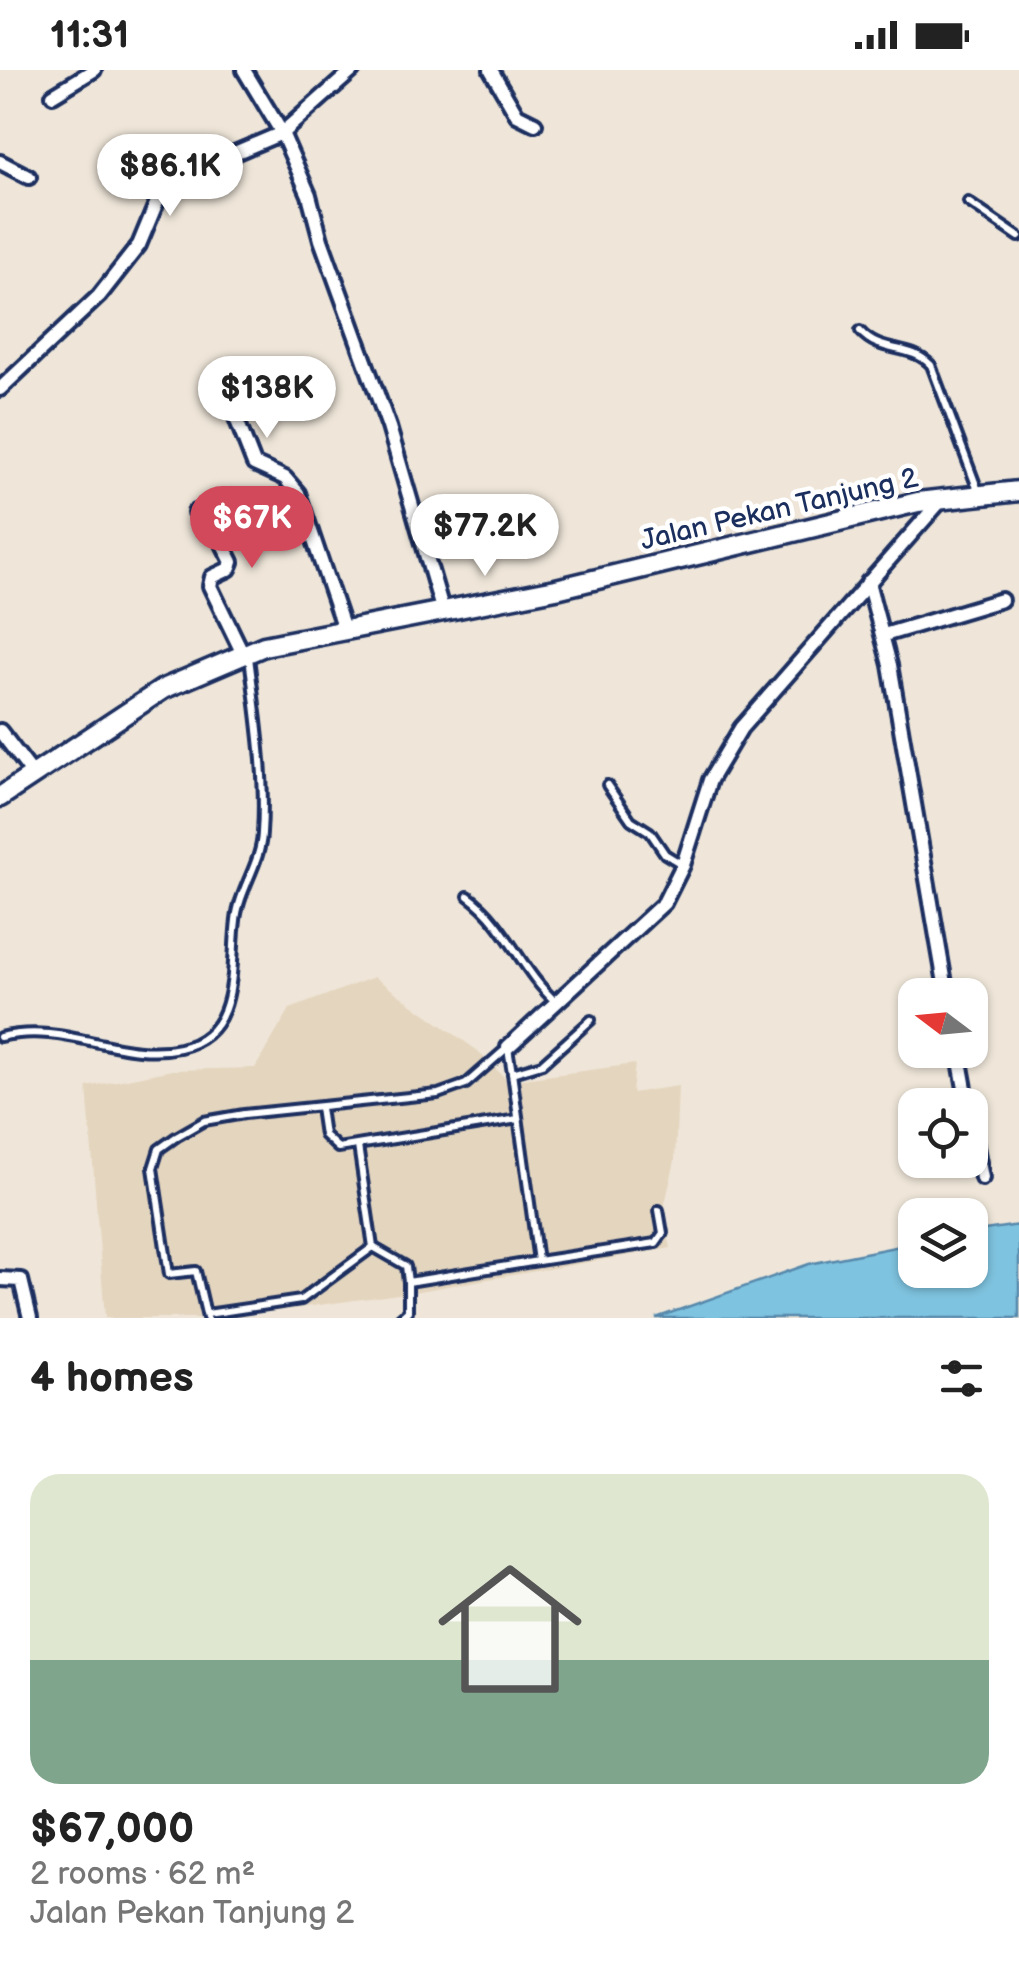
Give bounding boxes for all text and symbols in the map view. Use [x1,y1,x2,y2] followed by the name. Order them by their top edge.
[50,13,129,58] text: 11:31
[89,134,251,219] pin: $86.1K
[119,147,221,186] text: $86.1K
[197,356,337,441] pin: $138K
[220,369,314,408] text: $138K
[637,461,922,557] street label: Jalan Pekan Tanjung 2
[193,486,311,571] pin: $67K
[404,494,566,579] pin: $77.2K
[212,499,292,538] text: $67K
[433,507,537,546] text: $77.2K
[898,978,988,1068] north arrow
[898,978,988,1288] map controls
[898,1088,988,1178] button: locate
[898,1198,988,1288] button: layers
[934,1351,989,1406] icon: filters
[30,1353,194,1404] text: 4 homes
[420,1539,600,1719] icon: home
[30,1804,194,1855] text: $67,000
[30,1855,255,1894] text: 2 rooms · 62 m²
[30,1894,354,1933] text: Jalan Pekan Tanjung 2

